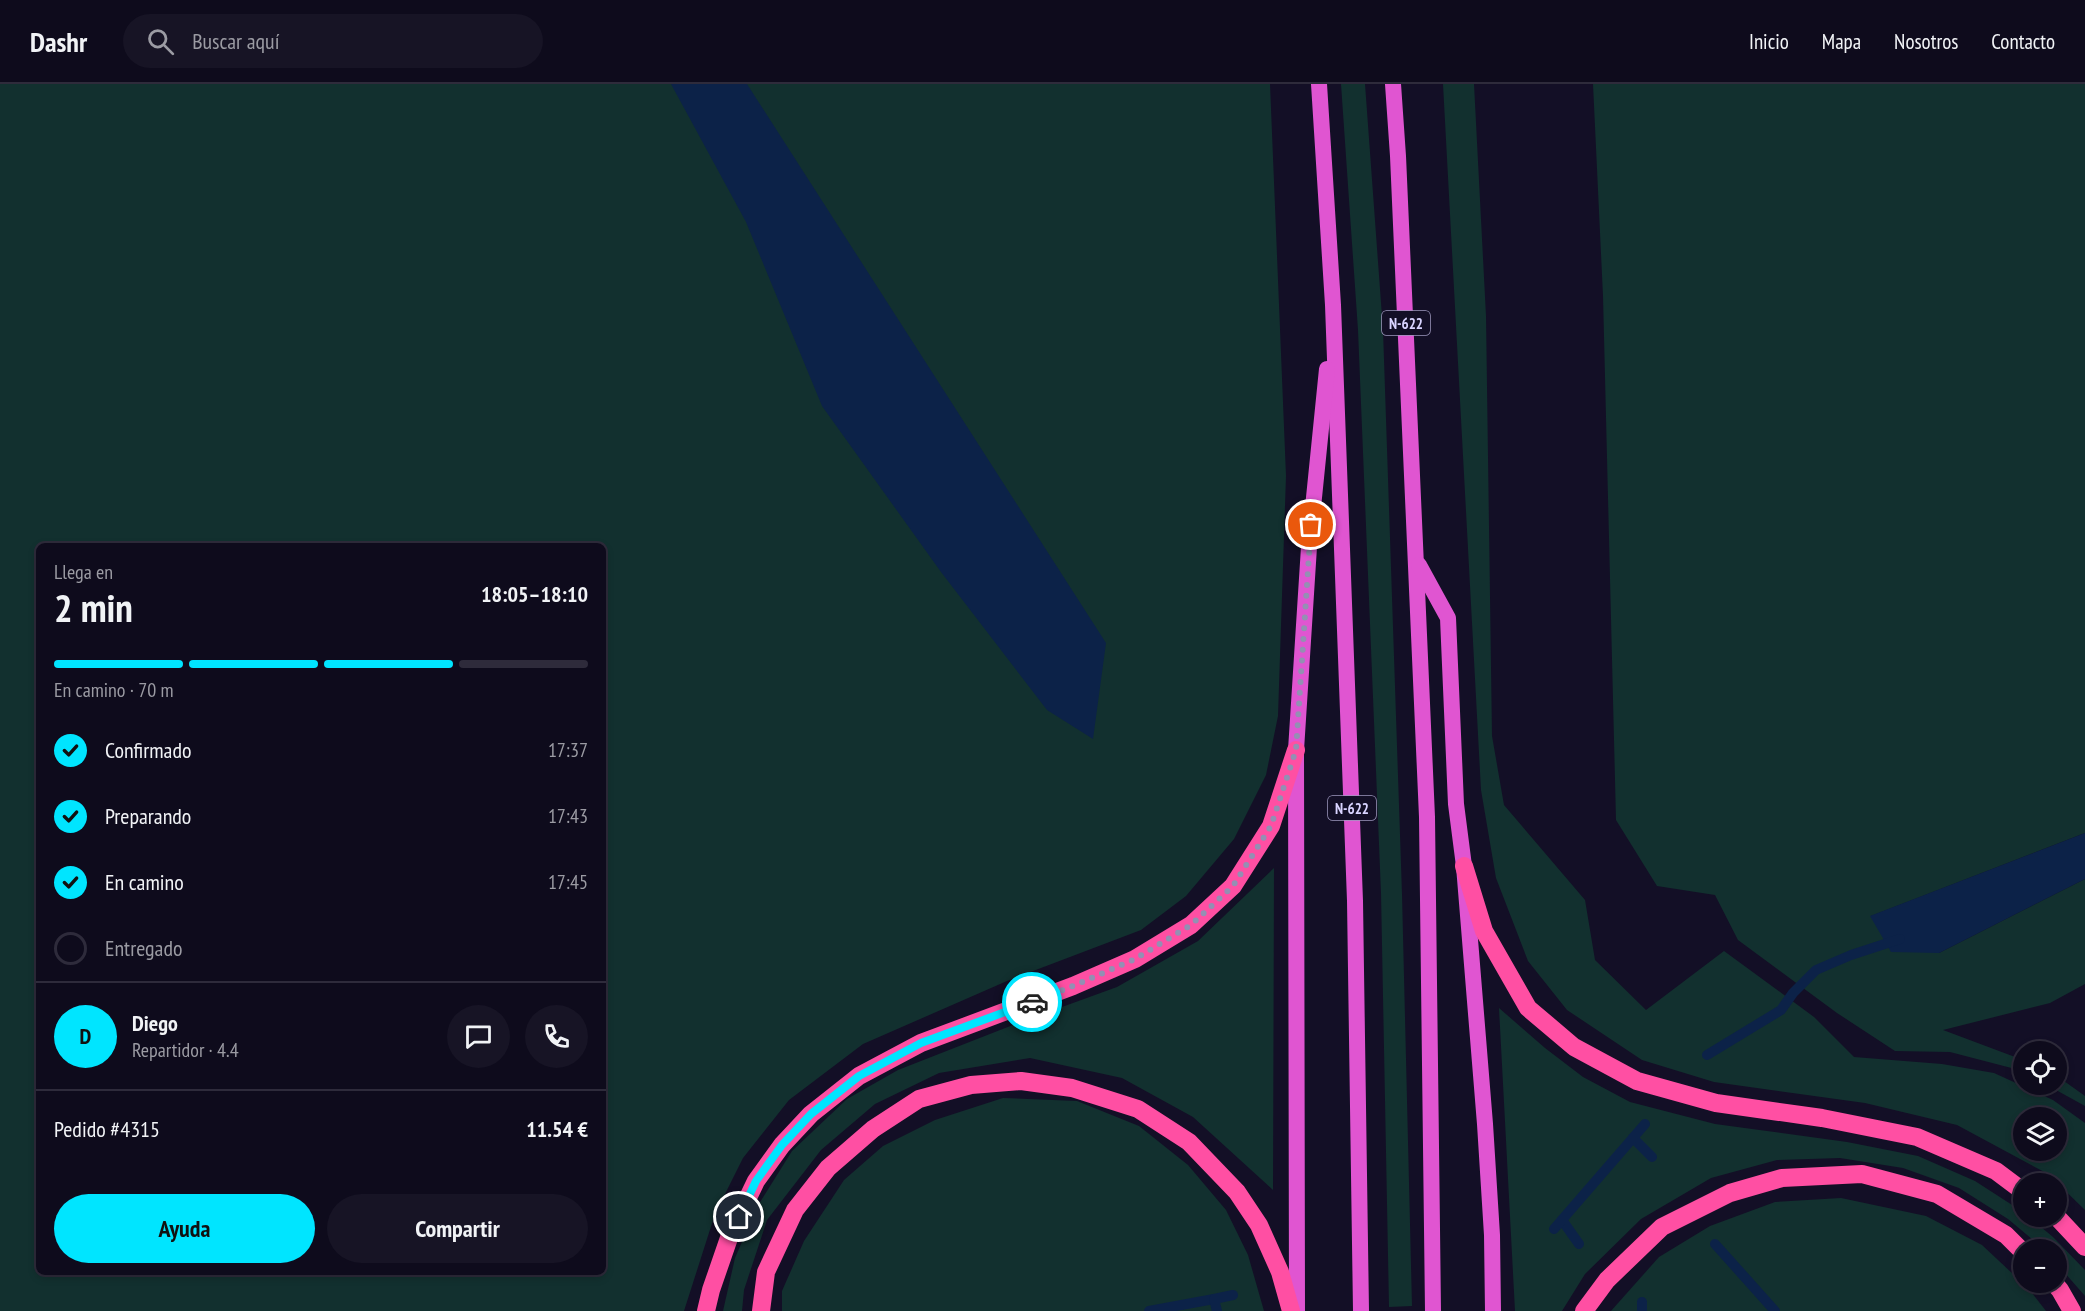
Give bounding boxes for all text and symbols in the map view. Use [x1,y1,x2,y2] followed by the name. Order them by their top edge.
[123,14,543,68] search box
[30,23,87,60] text: Dashr
[144,25,177,58] icon: search
[192,27,279,55] text: Buscar aquí
[1749,28,1789,55] text: Inicio
[1822,28,1861,55] text: Mapa
[1894,28,1958,55] text: Nosotros
[1991,28,2055,55] text: Contacto
[1382,311,1430,335] road number: N-622
[1285,499,1336,550] pin
[1294,508,1327,541] icon: bag
[54,559,113,585] text: Llega en
[481,580,588,608] text: 18:05–18:10
[54,582,133,633] text: 2 min
[54,677,174,703] text: En camino · 70 m
[54,734,87,767] icon: check
[105,736,191,764] text: Confirmado
[548,737,588,763] text: 17:37
[1328,796,1376,820] road number: N-622
[54,800,87,833] icon: check
[105,802,191,830] text: Preparando
[548,803,588,829] text: 17:43
[54,866,87,899] icon: check
[105,868,184,896] text: En camino
[548,869,588,895] text: 17:45
[105,934,182,962] text: Entregado
[1002,972,1062,1032] courier
[1016,986,1049,1019] icon: car
[447,1005,510,1068] button: chat
[525,1005,588,1068] button: phone
[132,1009,178,1037] text: Diego
[80,1022,91,1050] text: D
[132,1037,239,1063] text: Repartidor · 4.4
[2013,1041,2067,1293] map controls
[2013,1041,2067,1095] button: locate
[2013,1107,2067,1161] button: layers
[54,1115,160,1143] text: Pedido #4315
[526,1115,588,1143] text: 11.54 €
[2013,1173,2067,1227] button: +
[713,1191,764,1242] pin
[54,1194,315,1263] button: Ayuda
[327,1194,588,1263] button: Compartir
[722,1200,755,1233] icon: home
[2013,1239,2067,1293] button: −

